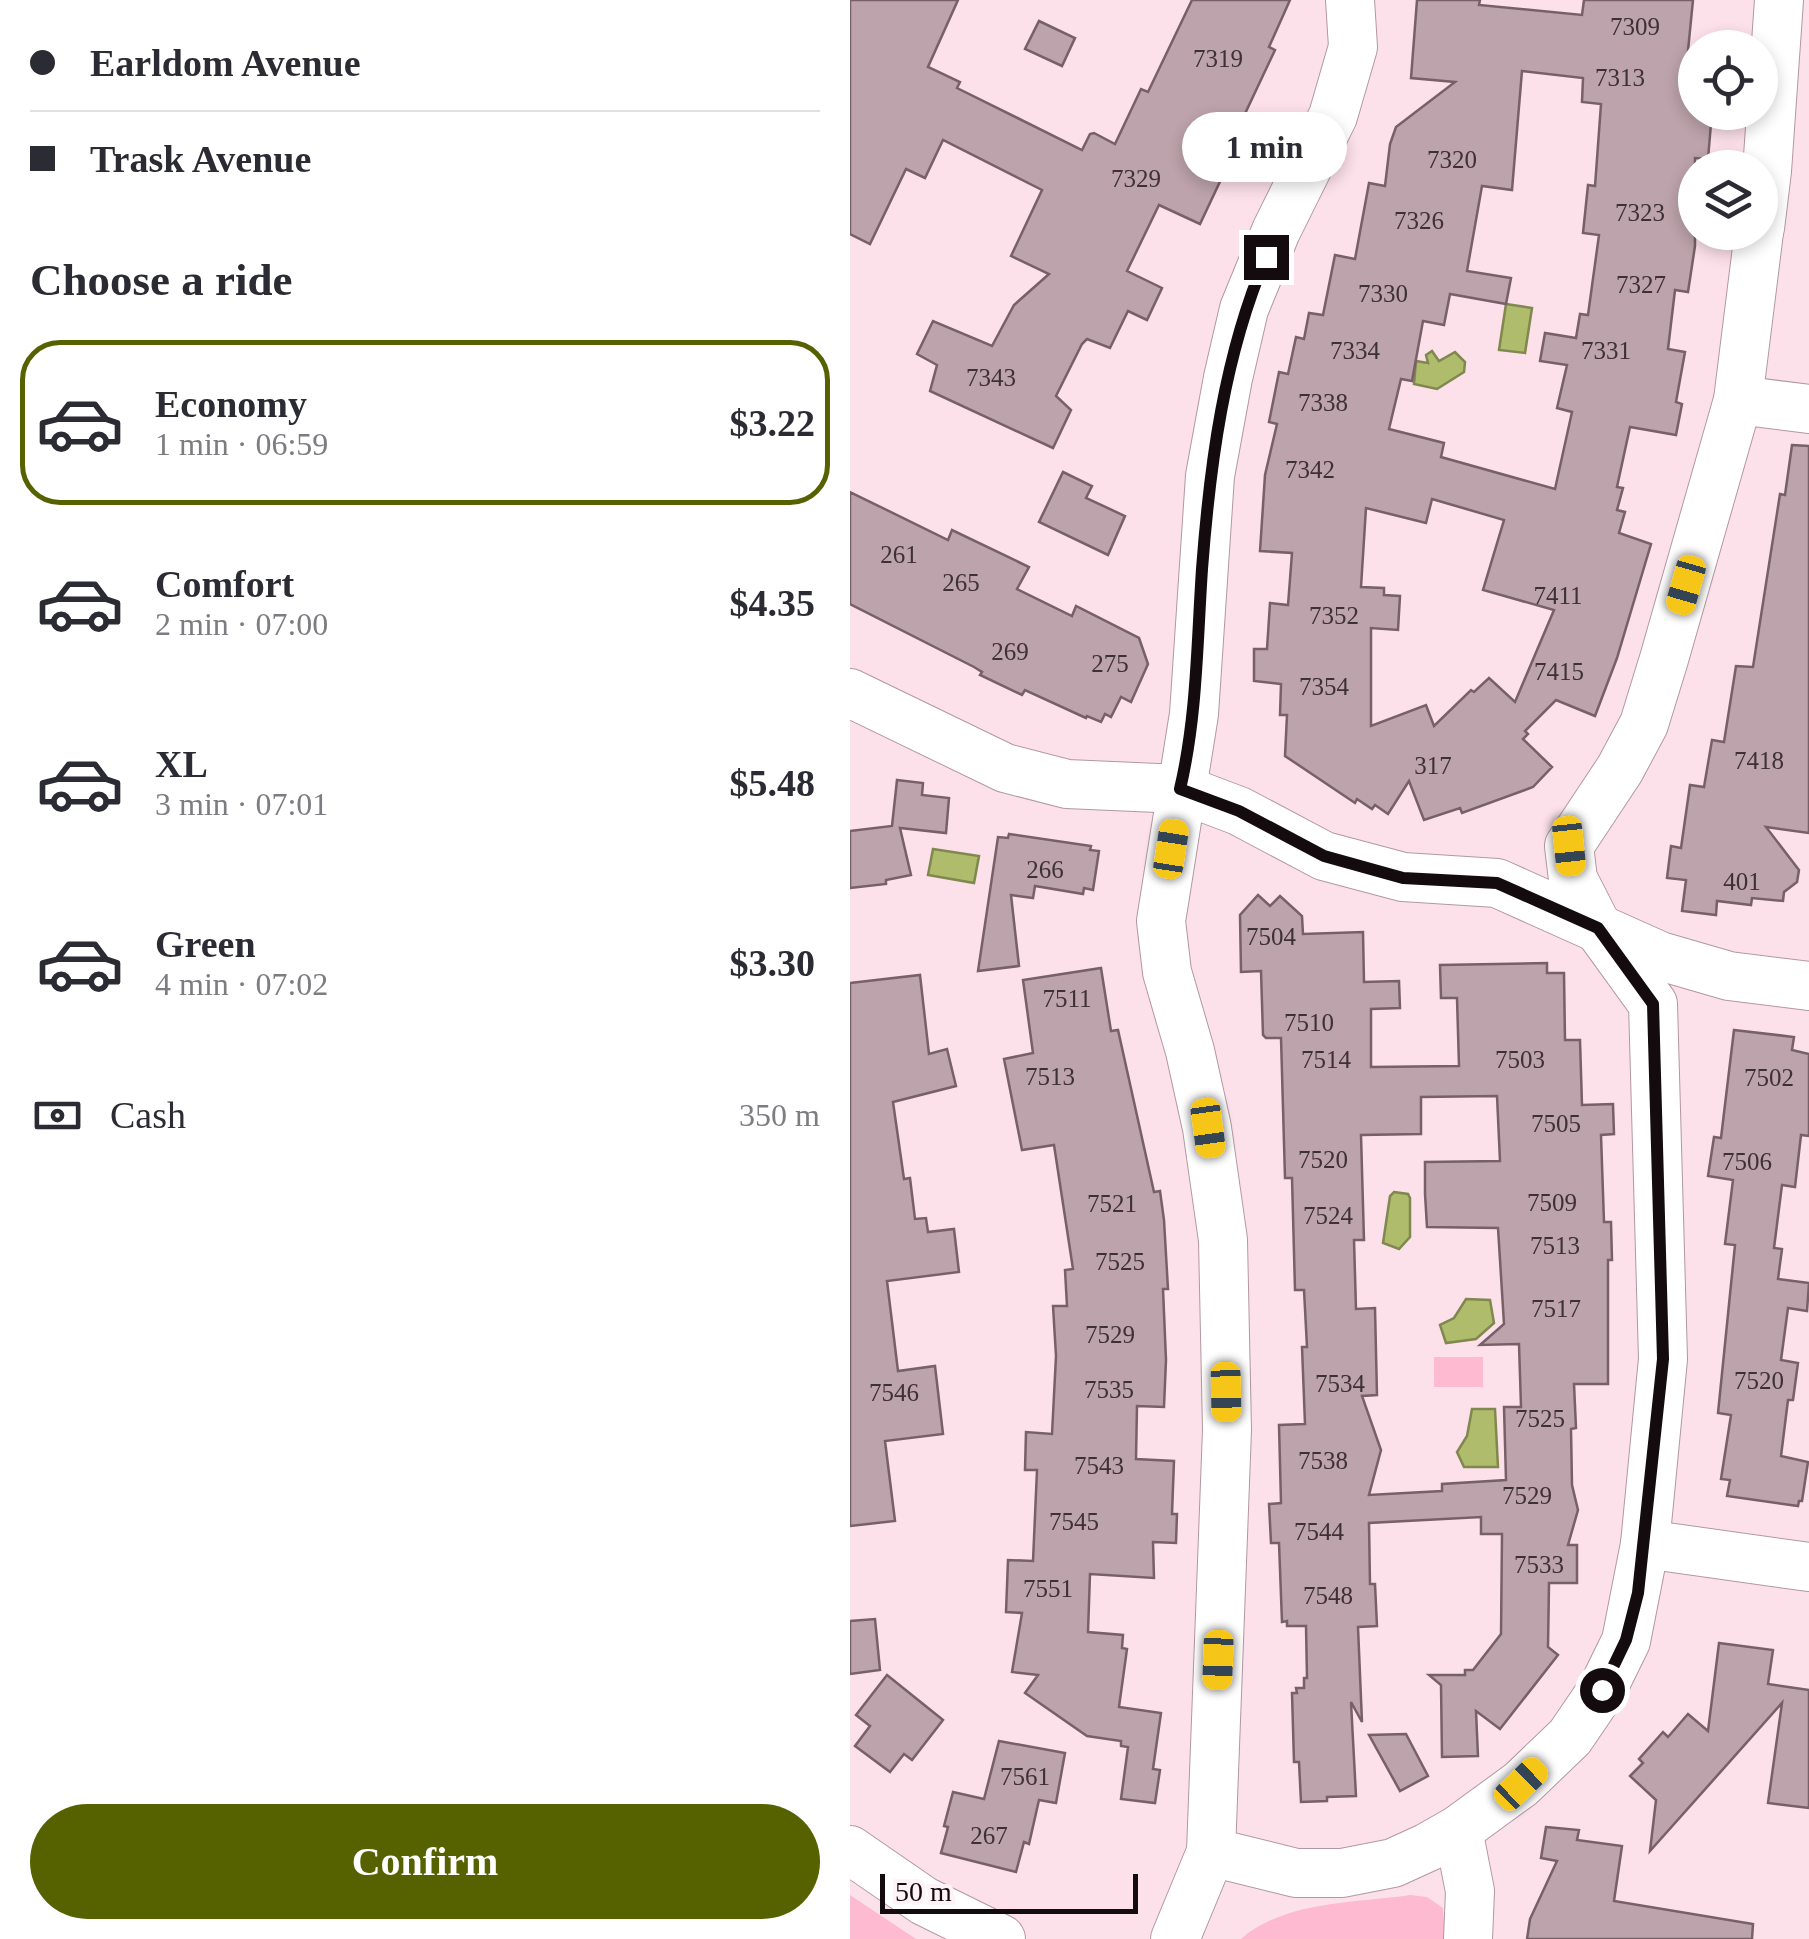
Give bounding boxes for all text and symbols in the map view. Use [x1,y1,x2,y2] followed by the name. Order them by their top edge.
[1610,13,1660,40] house number: 7309
[1678,30,1778,250] map controls
[1678,30,1778,130] button: locate
[90,42,361,84] text: Earldom Avenue
[1193,45,1243,72] house number: 7319
[1595,64,1645,91] house number: 7313
[1184,112,1348,182] callout: 1 min
[1226,129,1303,165] text: 1 min
[90,138,311,180] text: Trask Avenue
[1427,146,1477,173] house number: 7320
[1678,150,1778,250] button: layers
[1111,165,1161,192] house number: 7329
[1615,199,1665,226] house number: 7323
[1394,207,1444,234] house number: 7326
[1244,235,1289,280] route end
[30,255,293,305] text: Choose a ride
[1616,271,1666,298] house number: 7327
[1358,280,1408,307] house number: 7330
[1330,337,1381,364] house number: 7334
[1581,337,1631,364] house number: 7331
[966,364,1016,391] house number: 7343
[35,378,125,468] icon: car
[155,383,307,425] text: Economy
[1298,389,1348,416] house number: 7338
[730,402,815,444] text: $3.22
[155,426,328,462] text: 1 min · 06:59
[1285,456,1335,483] house number: 7342
[880,541,918,568] house number: 261
[1663,552,1709,618] car
[35,558,125,648] icon: car
[155,563,294,605] text: Comfort
[942,569,980,596] house number: 265
[730,582,815,624] text: $4.35
[1533,582,1583,609] house number: 7411
[1309,602,1359,629] house number: 7352
[155,606,328,642] text: 2 min · 07:00
[991,638,1029,665] house number: 269
[1091,650,1129,677] house number: 275
[1534,658,1584,685] house number: 7415
[1299,673,1350,700] house number: 7354
[35,738,125,828] icon: car
[155,743,208,785] text: XL
[1734,747,1784,774] house number: 7418
[1414,752,1452,779] house number: 317
[730,762,815,804] text: $5.48
[155,786,328,822] text: 3 min · 07:01
[1551,815,1587,877] car
[1151,817,1191,881] car
[1026,856,1064,883] house number: 266
[1723,868,1761,895] house number: 401
[35,918,125,1008] icon: car
[155,923,256,965] text: Green
[1246,923,1297,950] house number: 7504
[730,942,815,984] text: $3.30
[155,966,328,1002] text: 4 min · 07:02
[1042,985,1092,1012] house number: 7511
[1284,1009,1334,1036] house number: 7510
[1301,1046,1352,1073] house number: 7514
[1495,1046,1545,1073] house number: 7503
[1025,1063,1075,1090] house number: 7513
[1744,1064,1794,1091] house number: 7502
[30,1088,85,1143] icon: cash
[110,1094,186,1136] text: Cash
[1189,1096,1227,1160] car
[739,1097,820,1133] text: 350 m
[1531,1110,1581,1137] house number: 7505
[1298,1146,1348,1173] house number: 7520
[1722,1148,1772,1175] house number: 7506
[1527,1189,1577,1216] house number: 7509
[1087,1190,1137,1217] house number: 7521
[1303,1202,1354,1229] house number: 7524
[1530,1232,1580,1259] house number: 7513
[1095,1248,1145,1275] house number: 7525
[1531,1295,1581,1322] house number: 7517
[1085,1321,1135,1348] house number: 7529
[1210,1362,1242,1422] car
[1734,1367,1784,1394] house number: 7520
[1315,1370,1366,1397] house number: 7534
[1084,1376,1134,1403] house number: 7535
[869,1379,919,1406] house number: 7546
[1515,1405,1565,1432] house number: 7525
[1298,1447,1348,1474] house number: 7538
[1074,1452,1124,1479] house number: 7543
[1502,1482,1552,1509] house number: 7529
[1049,1508,1099,1535] house number: 7545
[1294,1518,1345,1545] house number: 7544
[1514,1551,1564,1578] house number: 7533
[1023,1575,1073,1602] house number: 7551
[1303,1582,1353,1609] house number: 7548
[1202,1629,1234,1691] car
[1580,1668,1625,1713] route start
[1489,1752,1553,1816] car
[1000,1763,1050,1790] house number: 7561
[30,1804,820,1919] button: Confirm
[970,1822,1008,1849] house number: 267
[880,1869,1138,1914] scale bar
[895,1876,952,1907] text: 50 m

